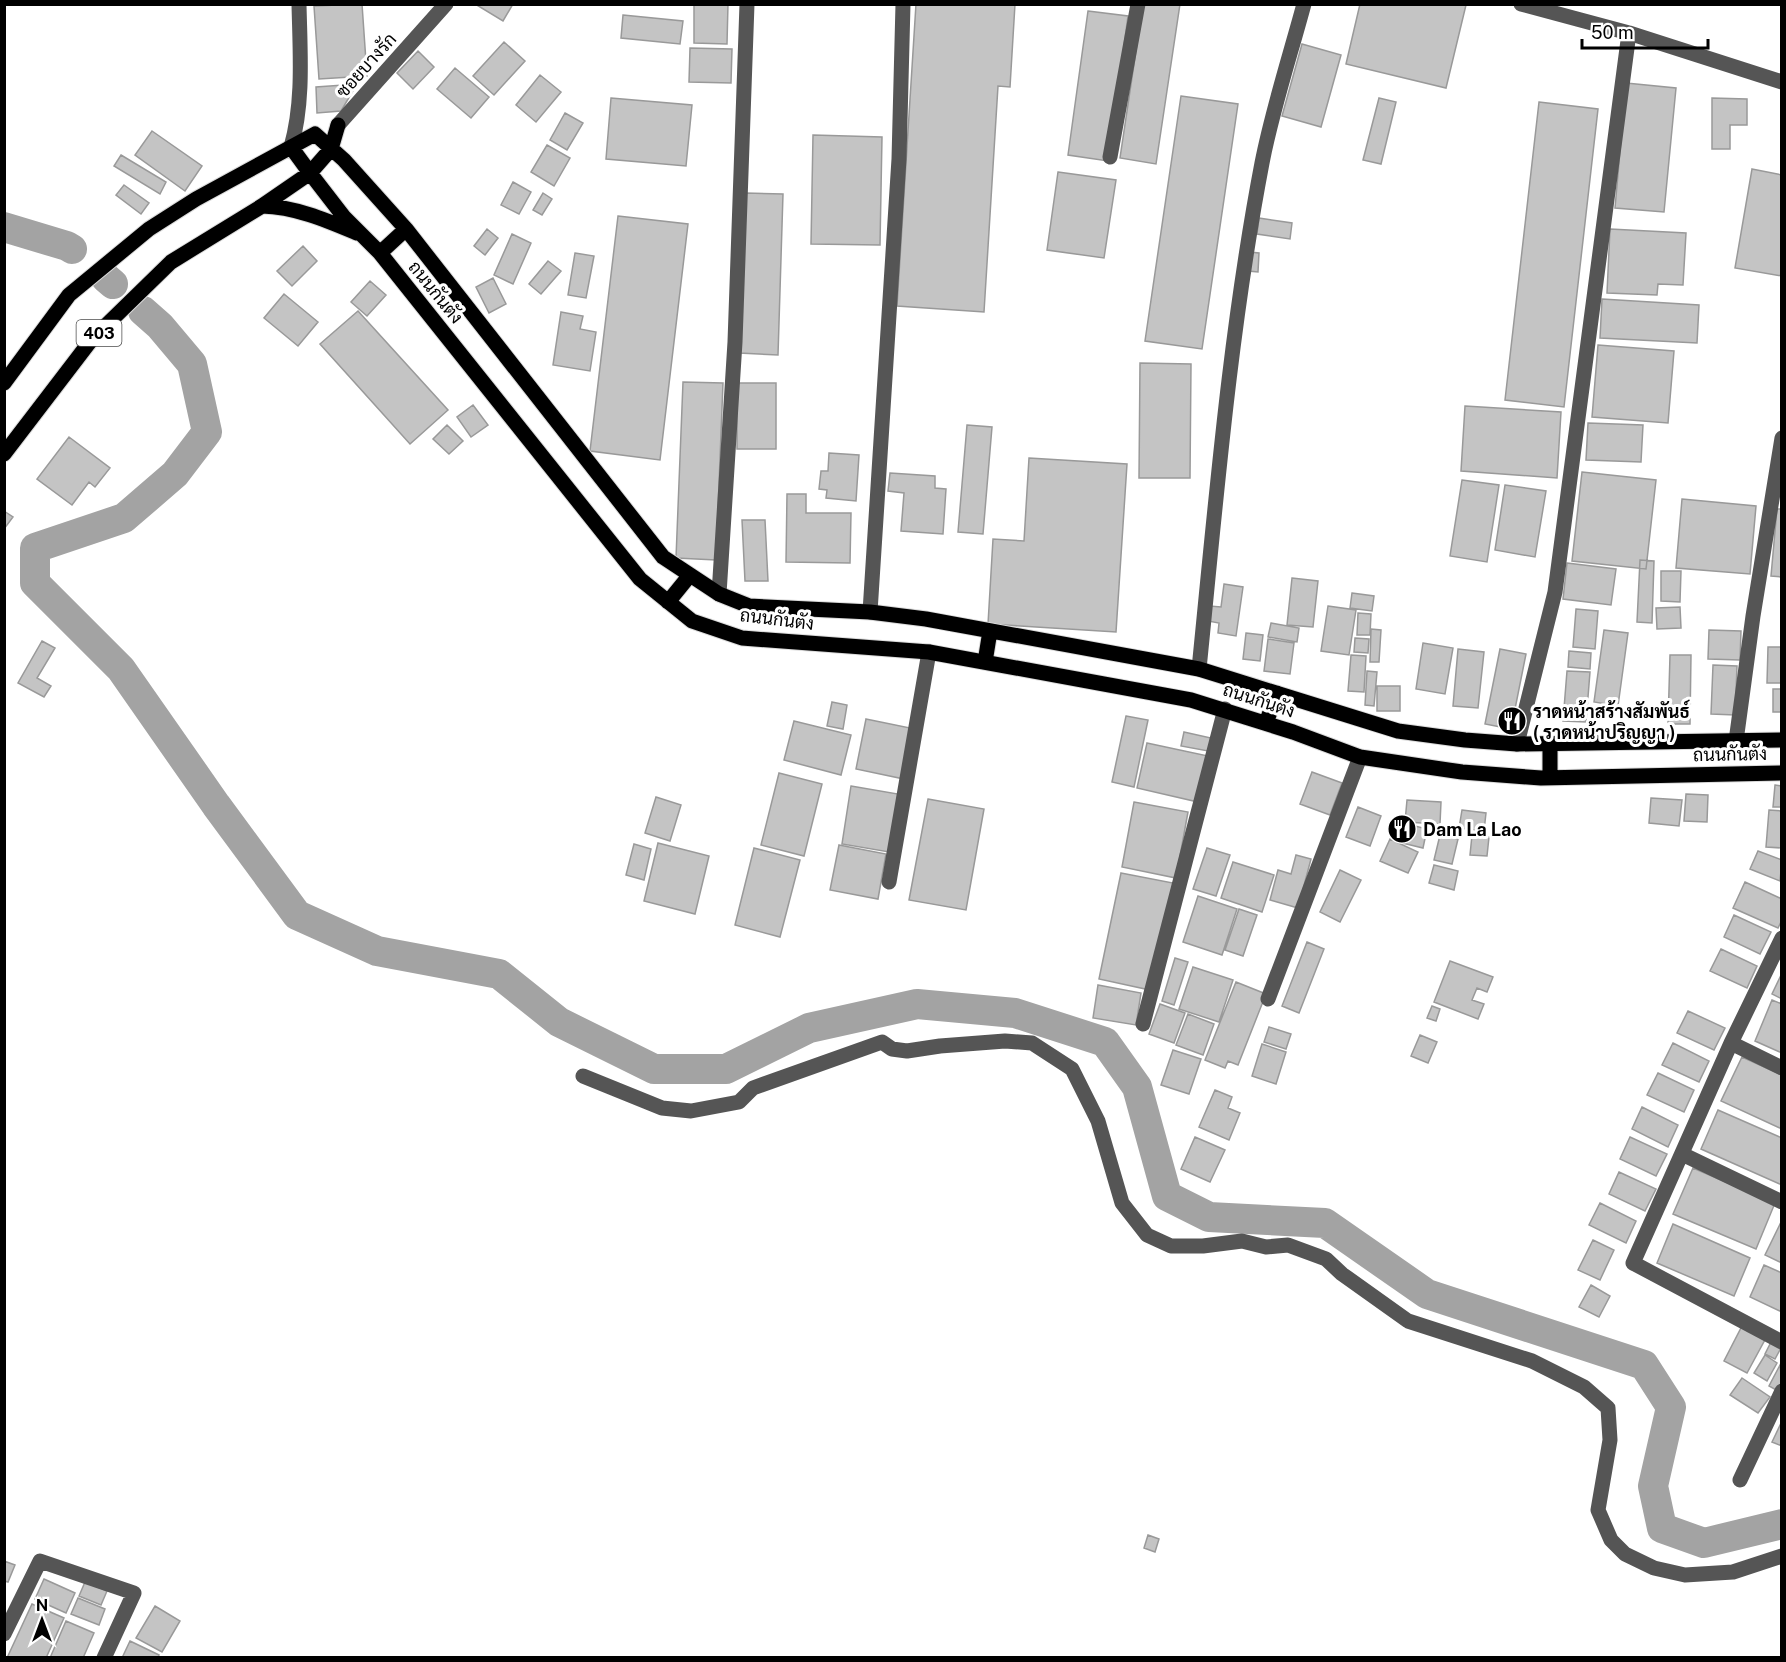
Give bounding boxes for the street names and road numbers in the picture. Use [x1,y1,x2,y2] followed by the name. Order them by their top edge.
[332,28,400,102] street label: ซอยบางรัก
[404,257,468,327] street label: ถนนกันตัง
[76,320,122,346] road number: 403
[739,604,815,634] street label: ถนนกันตัง
[1220,679,1298,721] street label: ถนนกันตัง
[1693,743,1767,765] street label: ถนนกันตัง

